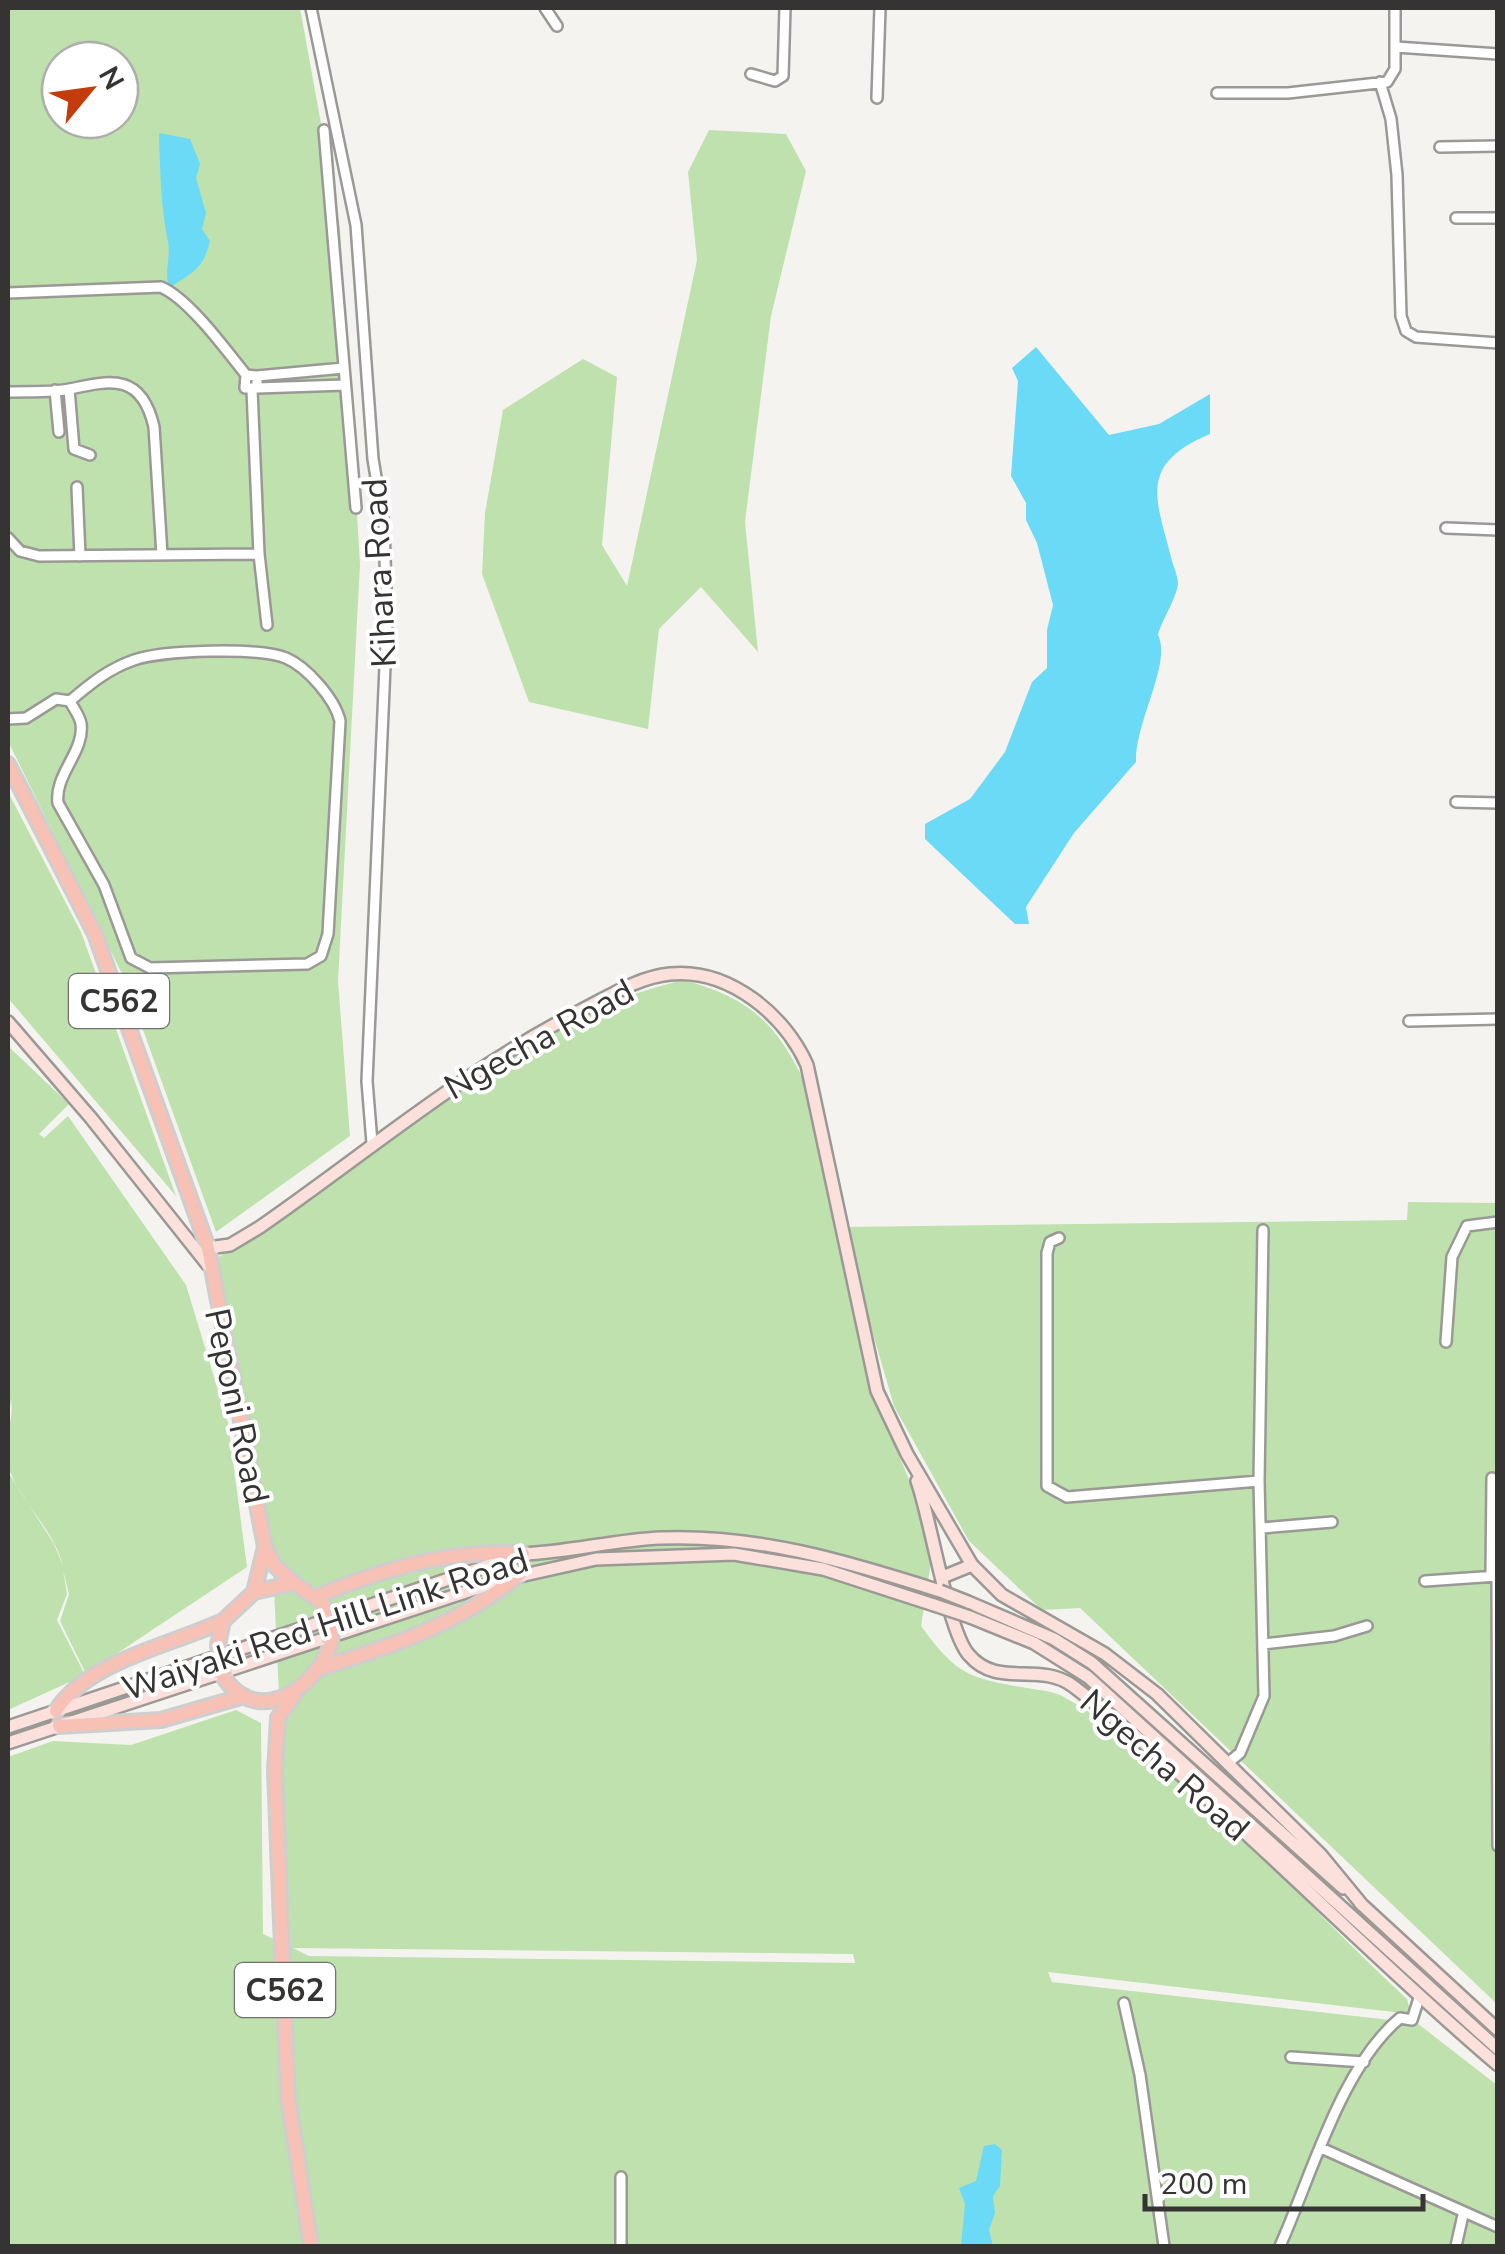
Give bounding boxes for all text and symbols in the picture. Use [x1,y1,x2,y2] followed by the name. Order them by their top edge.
[40,40,140,140] north arrow
[89,60,133,97] text: N
[351,477,408,669] street label: Kihara Road
[436,968,643,1111] street label: Ngecha Road
[69,974,169,1028] road number: C562
[193,1304,280,1508] street label: Peponi Road
[116,1537,534,1712] street label: Waiyaki Red Hill Link Road
[1070,1679,1259,1852] street label: Ngecha Road
[235,1963,335,2017] road number: C562
[1145,2149,1422,2211] scale bar
[1160,2164,1247,2205] text: 200 m

